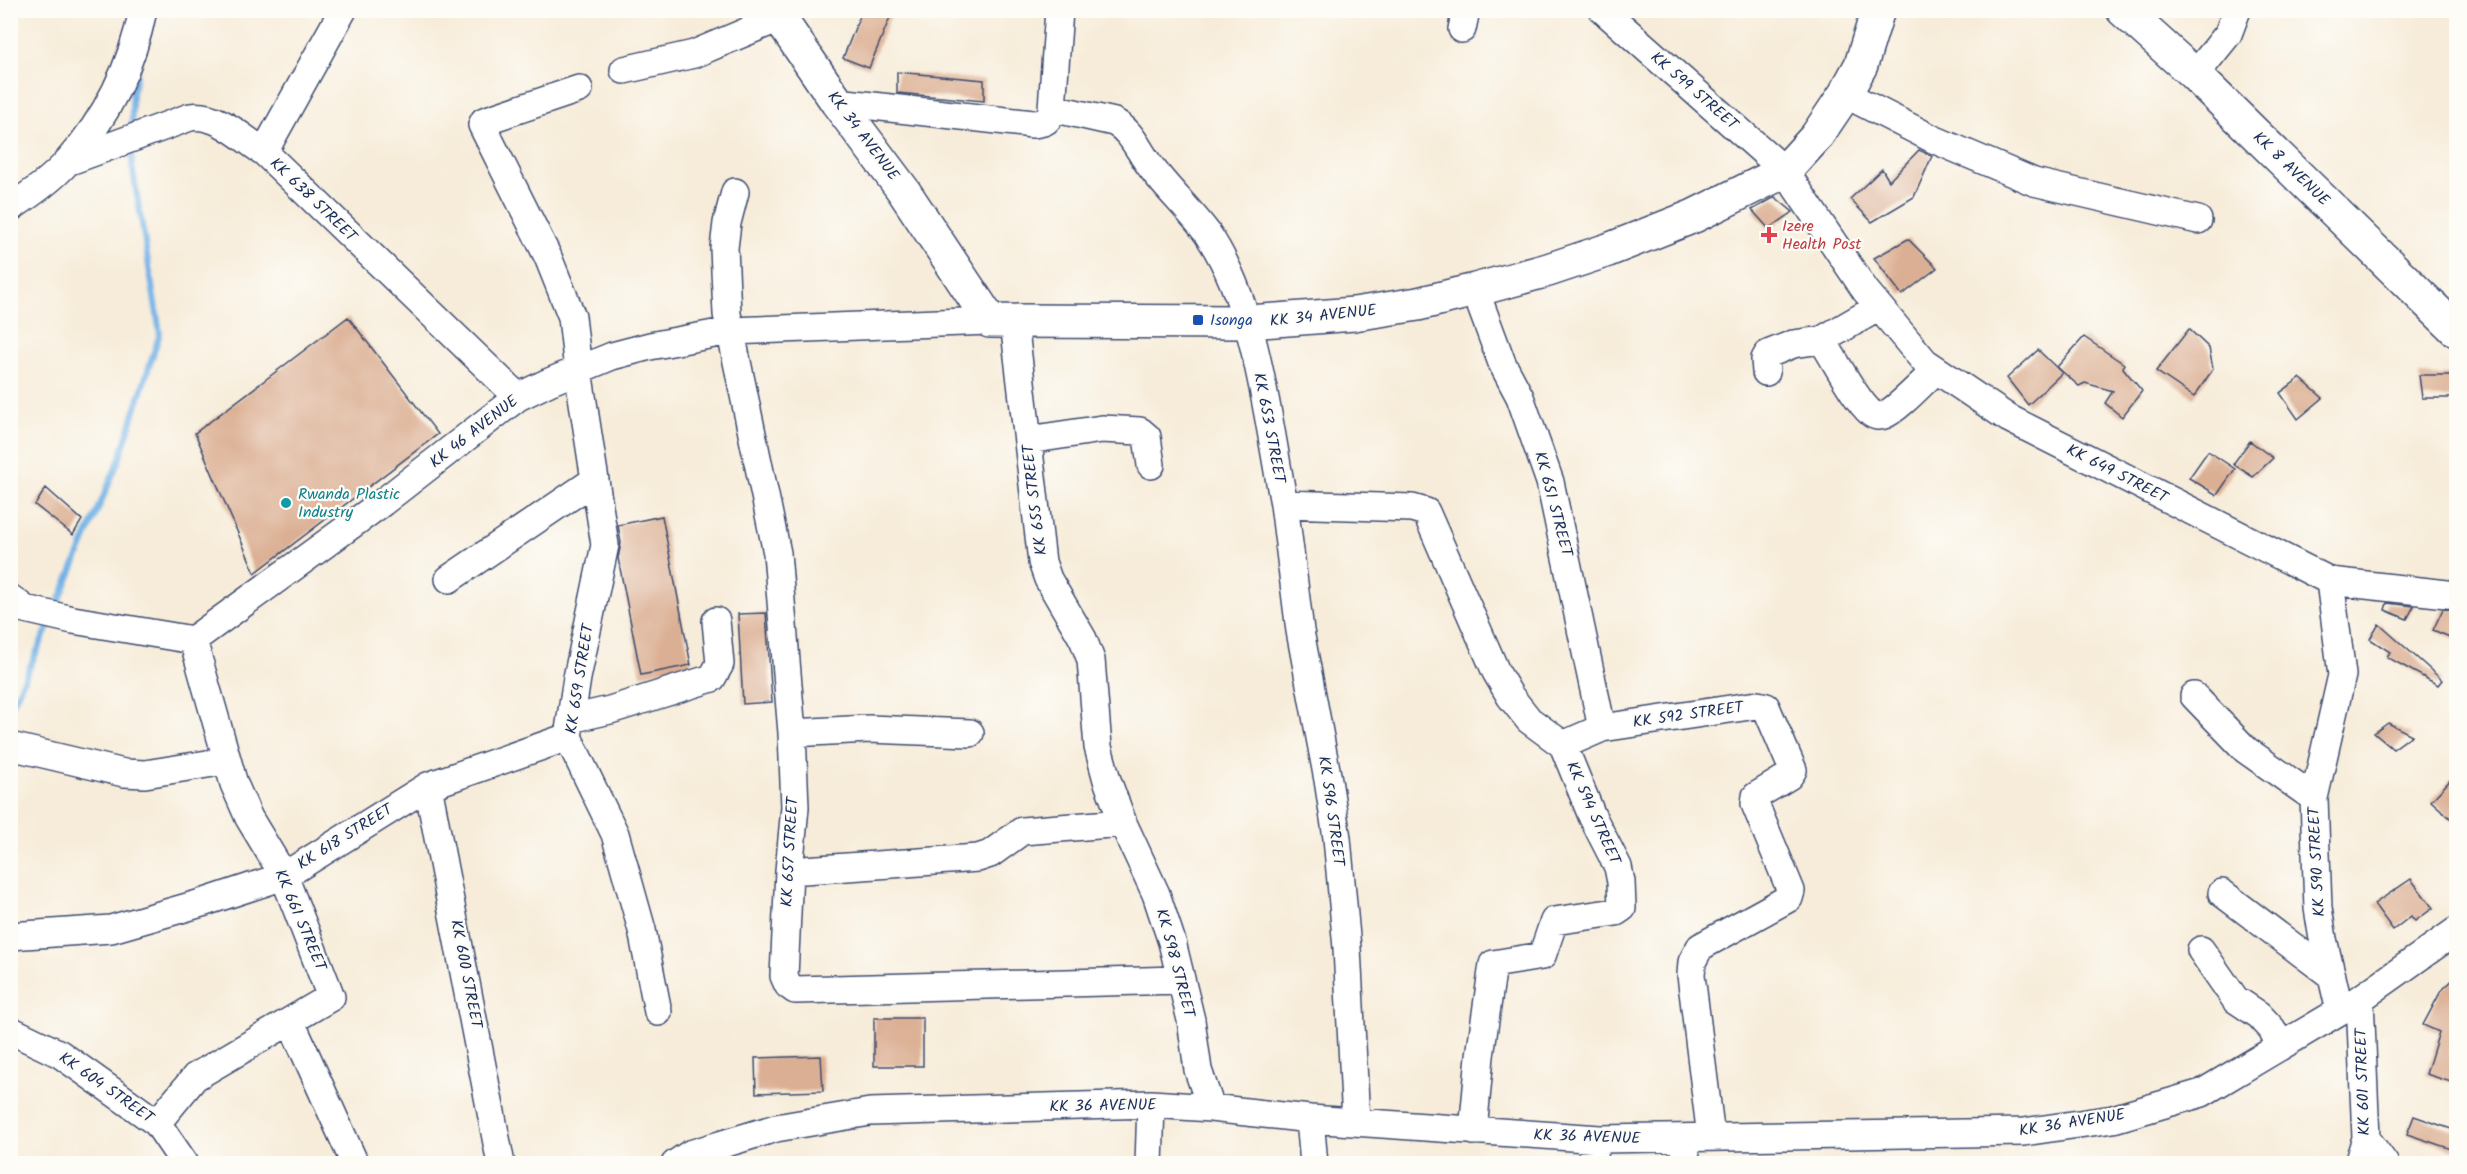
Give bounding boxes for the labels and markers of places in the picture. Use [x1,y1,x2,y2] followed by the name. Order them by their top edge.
[1782,214,1862,257] place label: Izere Health Post
[1760,226,1778,244] marker: Izere Health Post
[1210,308,1253,333] place label: Isonga
[1191,313,1205,327] marker: Isonga
[298,482,400,525] place label: Rwanda Plastic Industry
[279,496,293,510] marker: Rwanda Plastic Industry

